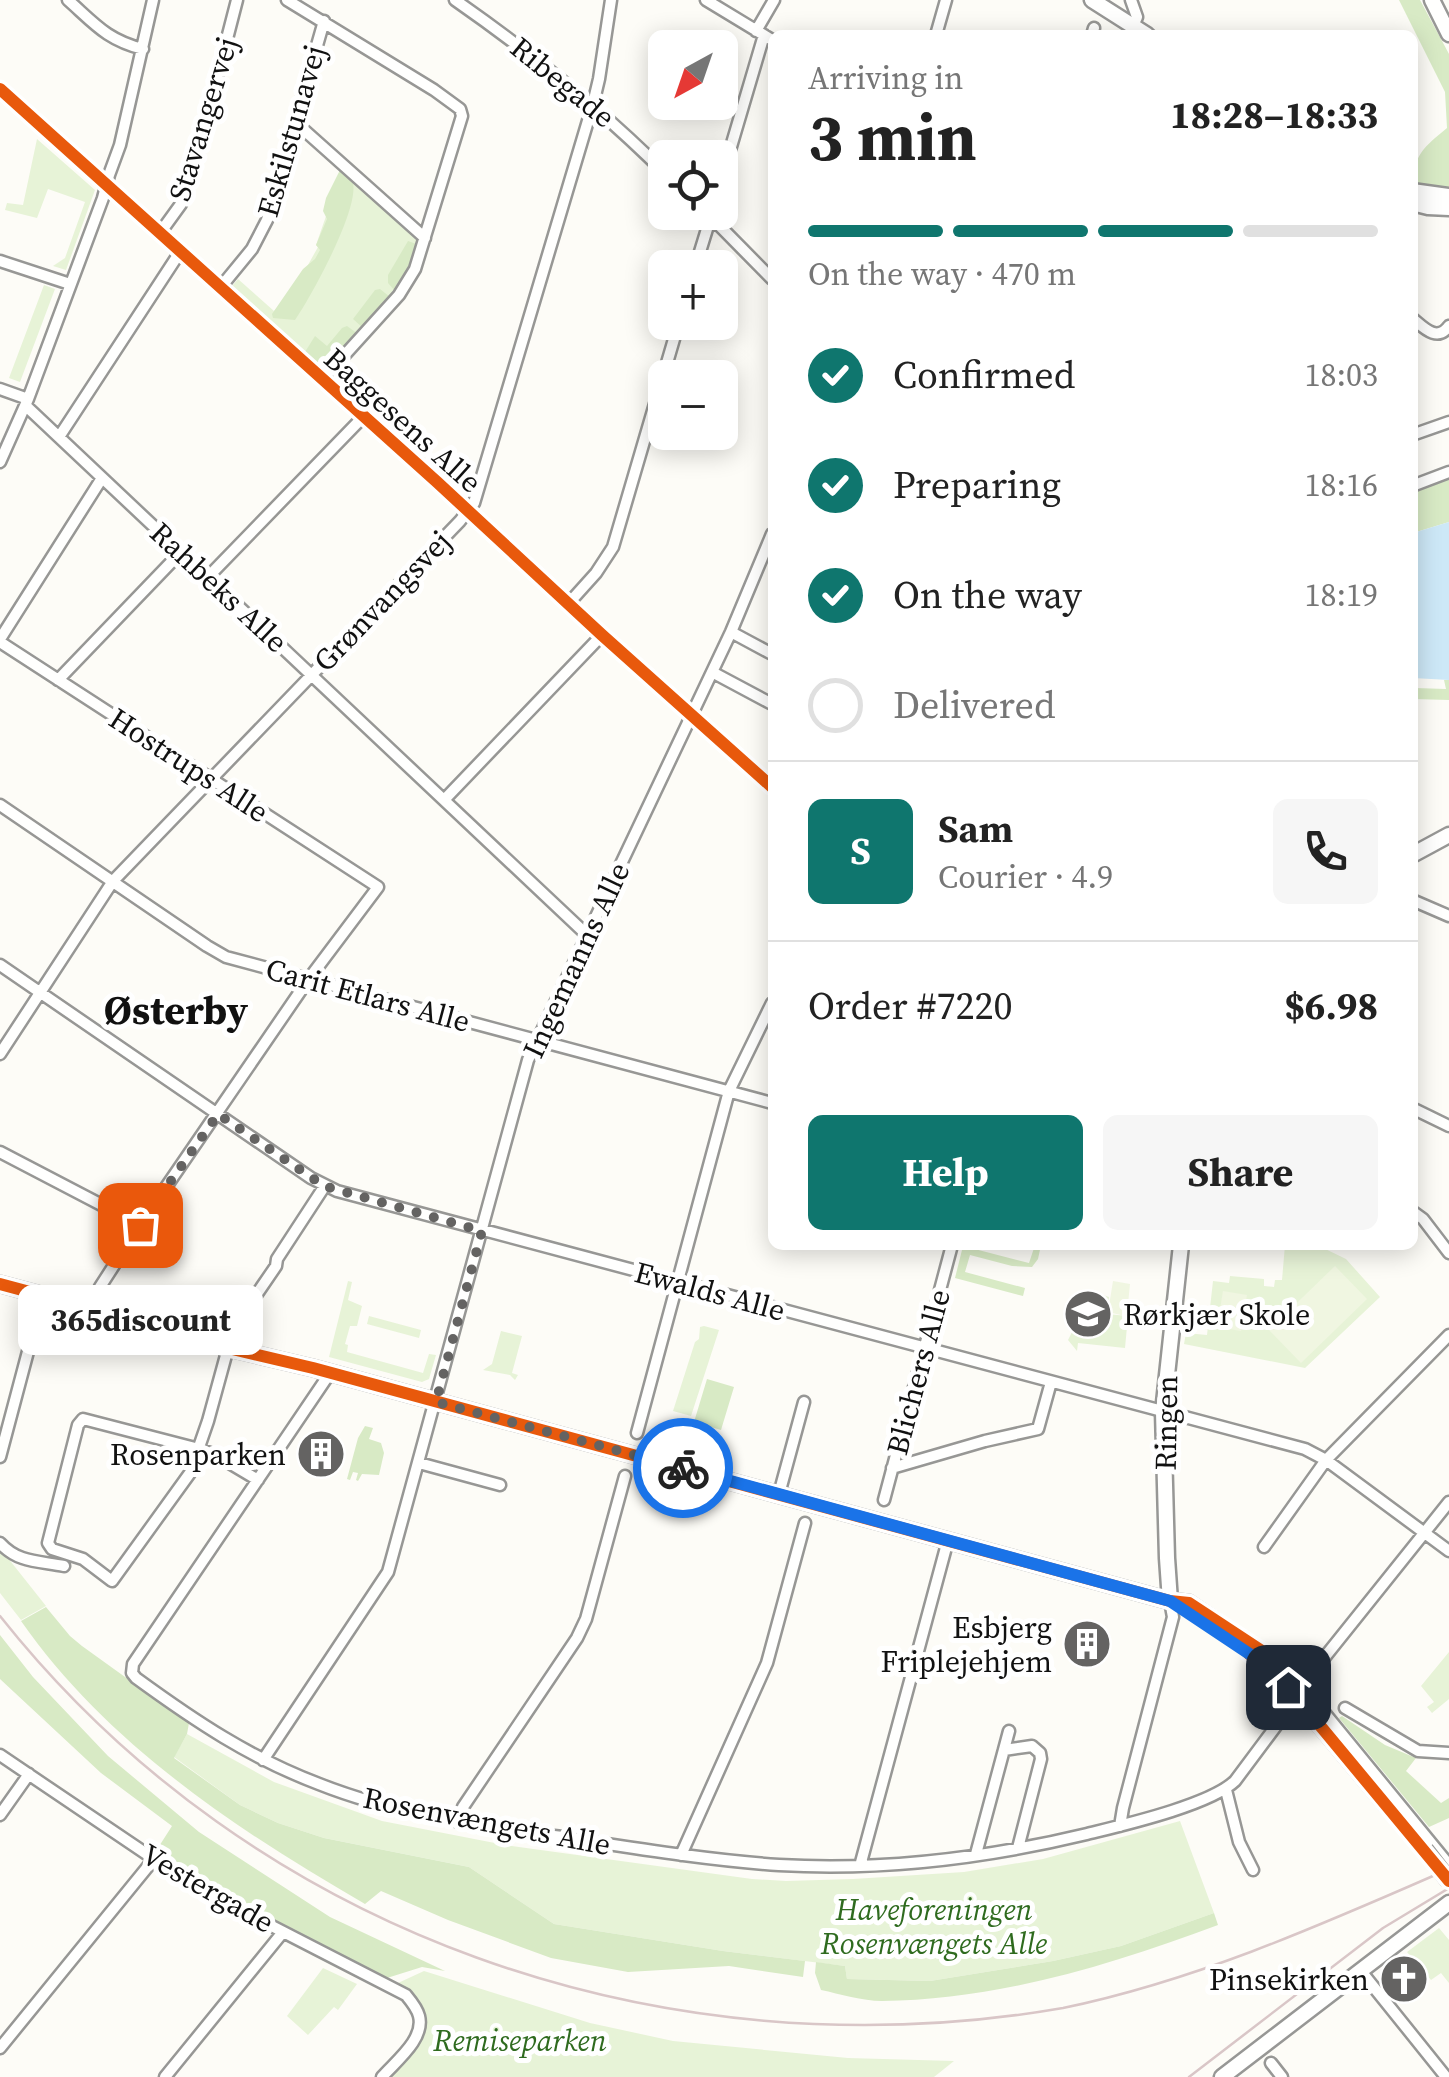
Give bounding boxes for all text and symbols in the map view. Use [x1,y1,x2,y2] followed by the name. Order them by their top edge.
[502,27,624,137] street label: Ribegade
[648,30,738,120] north arrow
[648,30,738,450] map controls
[159,32,247,206] street label: Stavangervej
[247,41,335,221] street label: Eskilstunavej
[808,56,963,100] text: Arriving in
[1170,89,1378,141] text: 18:28–18:33
[808,93,977,182] text: 3 min
[648,140,738,230] button: locate
[648,250,738,340] button: +
[808,252,1076,296] text: On the way · 470 m
[315,338,491,502] street label: Baggesens Alle
[808,348,863,403] icon: check
[893,349,1075,401] text: Confirmed
[1304,353,1378,397] text: 18:03
[648,360,738,450] button: −
[808,458,863,513] icon: check
[893,459,1061,511] text: Preparing
[1304,463,1378,507] text: 18:16
[141,513,297,661] street label: Rahbeks Alle
[304,522,460,680] street label: Grønvangsvej
[808,568,863,623] icon: check
[893,569,1082,621] text: On the way
[1304,573,1378,617] text: 18:19
[893,679,1056,731] text: Delivered
[101,698,277,832] street label: Hostrups Alle
[1273,799,1378,904] button: phone
[938,803,1013,855] text: Sam
[850,825,871,877] text: S
[938,855,1113,899] text: Courier · 4.9
[513,856,639,1064] street label: Ingemanns Alle
[261,948,475,1042] street label: Carit Etlars Alle
[808,980,1012,1032] text: Order #7220
[1284,980,1378,1032] text: $6.98
[104,983,249,1037] district label: Østerby
[808,1115,1083,1230] button: Help
[1103,1115,1378,1230] button: Share
[98,1183,183,1268] pin
[113,1198,168,1253] icon: bag
[630,1251,790,1331] street label: Ewalds Alle
[18,1285,262,1355] callout: 365discount
[876,1285,960,1459] street label: Blichers Alle
[1062,1288,1114,1340] school or university icon: Rørkjær Skole
[1123,1294,1310,1335] place label: Rørkjær Skole
[50,1298,231,1342] text: 365discount
[1145,1375,1187,1471] street label: Ringen
[633,1418,733,1518] courier
[295,1428,347,1480] building icon: Rosenparken
[110,1434,286,1475] place label: Rosenparken
[656,1441,711,1496] icon: bike
[881,1607,1052,1682] place label: Esbjerg Friplejehjem
[1061,1618,1113,1670] building icon: Esbjerg Friplejehjem
[1246,1645,1331,1730] pin
[1261,1660,1316,1715] icon: home
[360,1777,614,1865] street label: Rosenvængets Alle
[134,1834,282,1942] street label: Vestergade
[820,1889,1047,1964] park label: Haveforeningen Rosenvængets Alle
[1378,1953,1430,2005] church icon: Pinsekirken
[1209,1959,1369,2000] place label: Pinsekirken
[432,2020,607,2061] park label: Remiseparken

